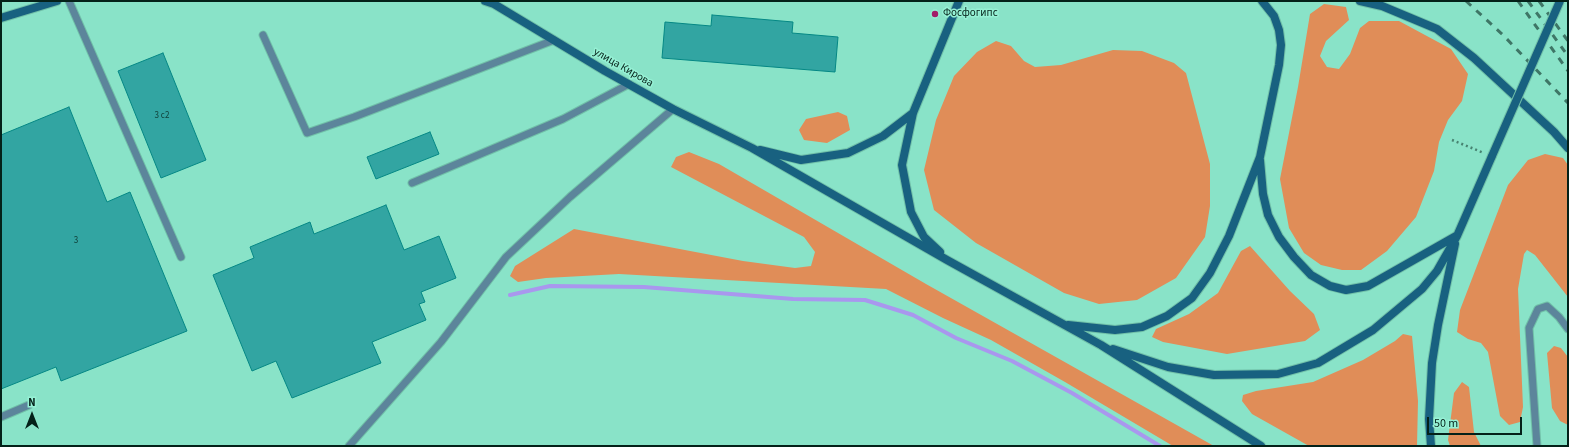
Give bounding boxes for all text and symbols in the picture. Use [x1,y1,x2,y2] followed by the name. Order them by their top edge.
[943,7,998,21] place label: Фосфогипс
[930,9,940,19] marker: Фосфогипс
[591,46,655,90] street label: улица Кирова
[155,111,169,121] house number: 3 с2
[74,236,78,246] house number: 3
[12,395,52,435] north arrow
[28,395,36,410] text: N
[1429,409,1524,435] scale bar
[1434,415,1458,432] text: 50 m

